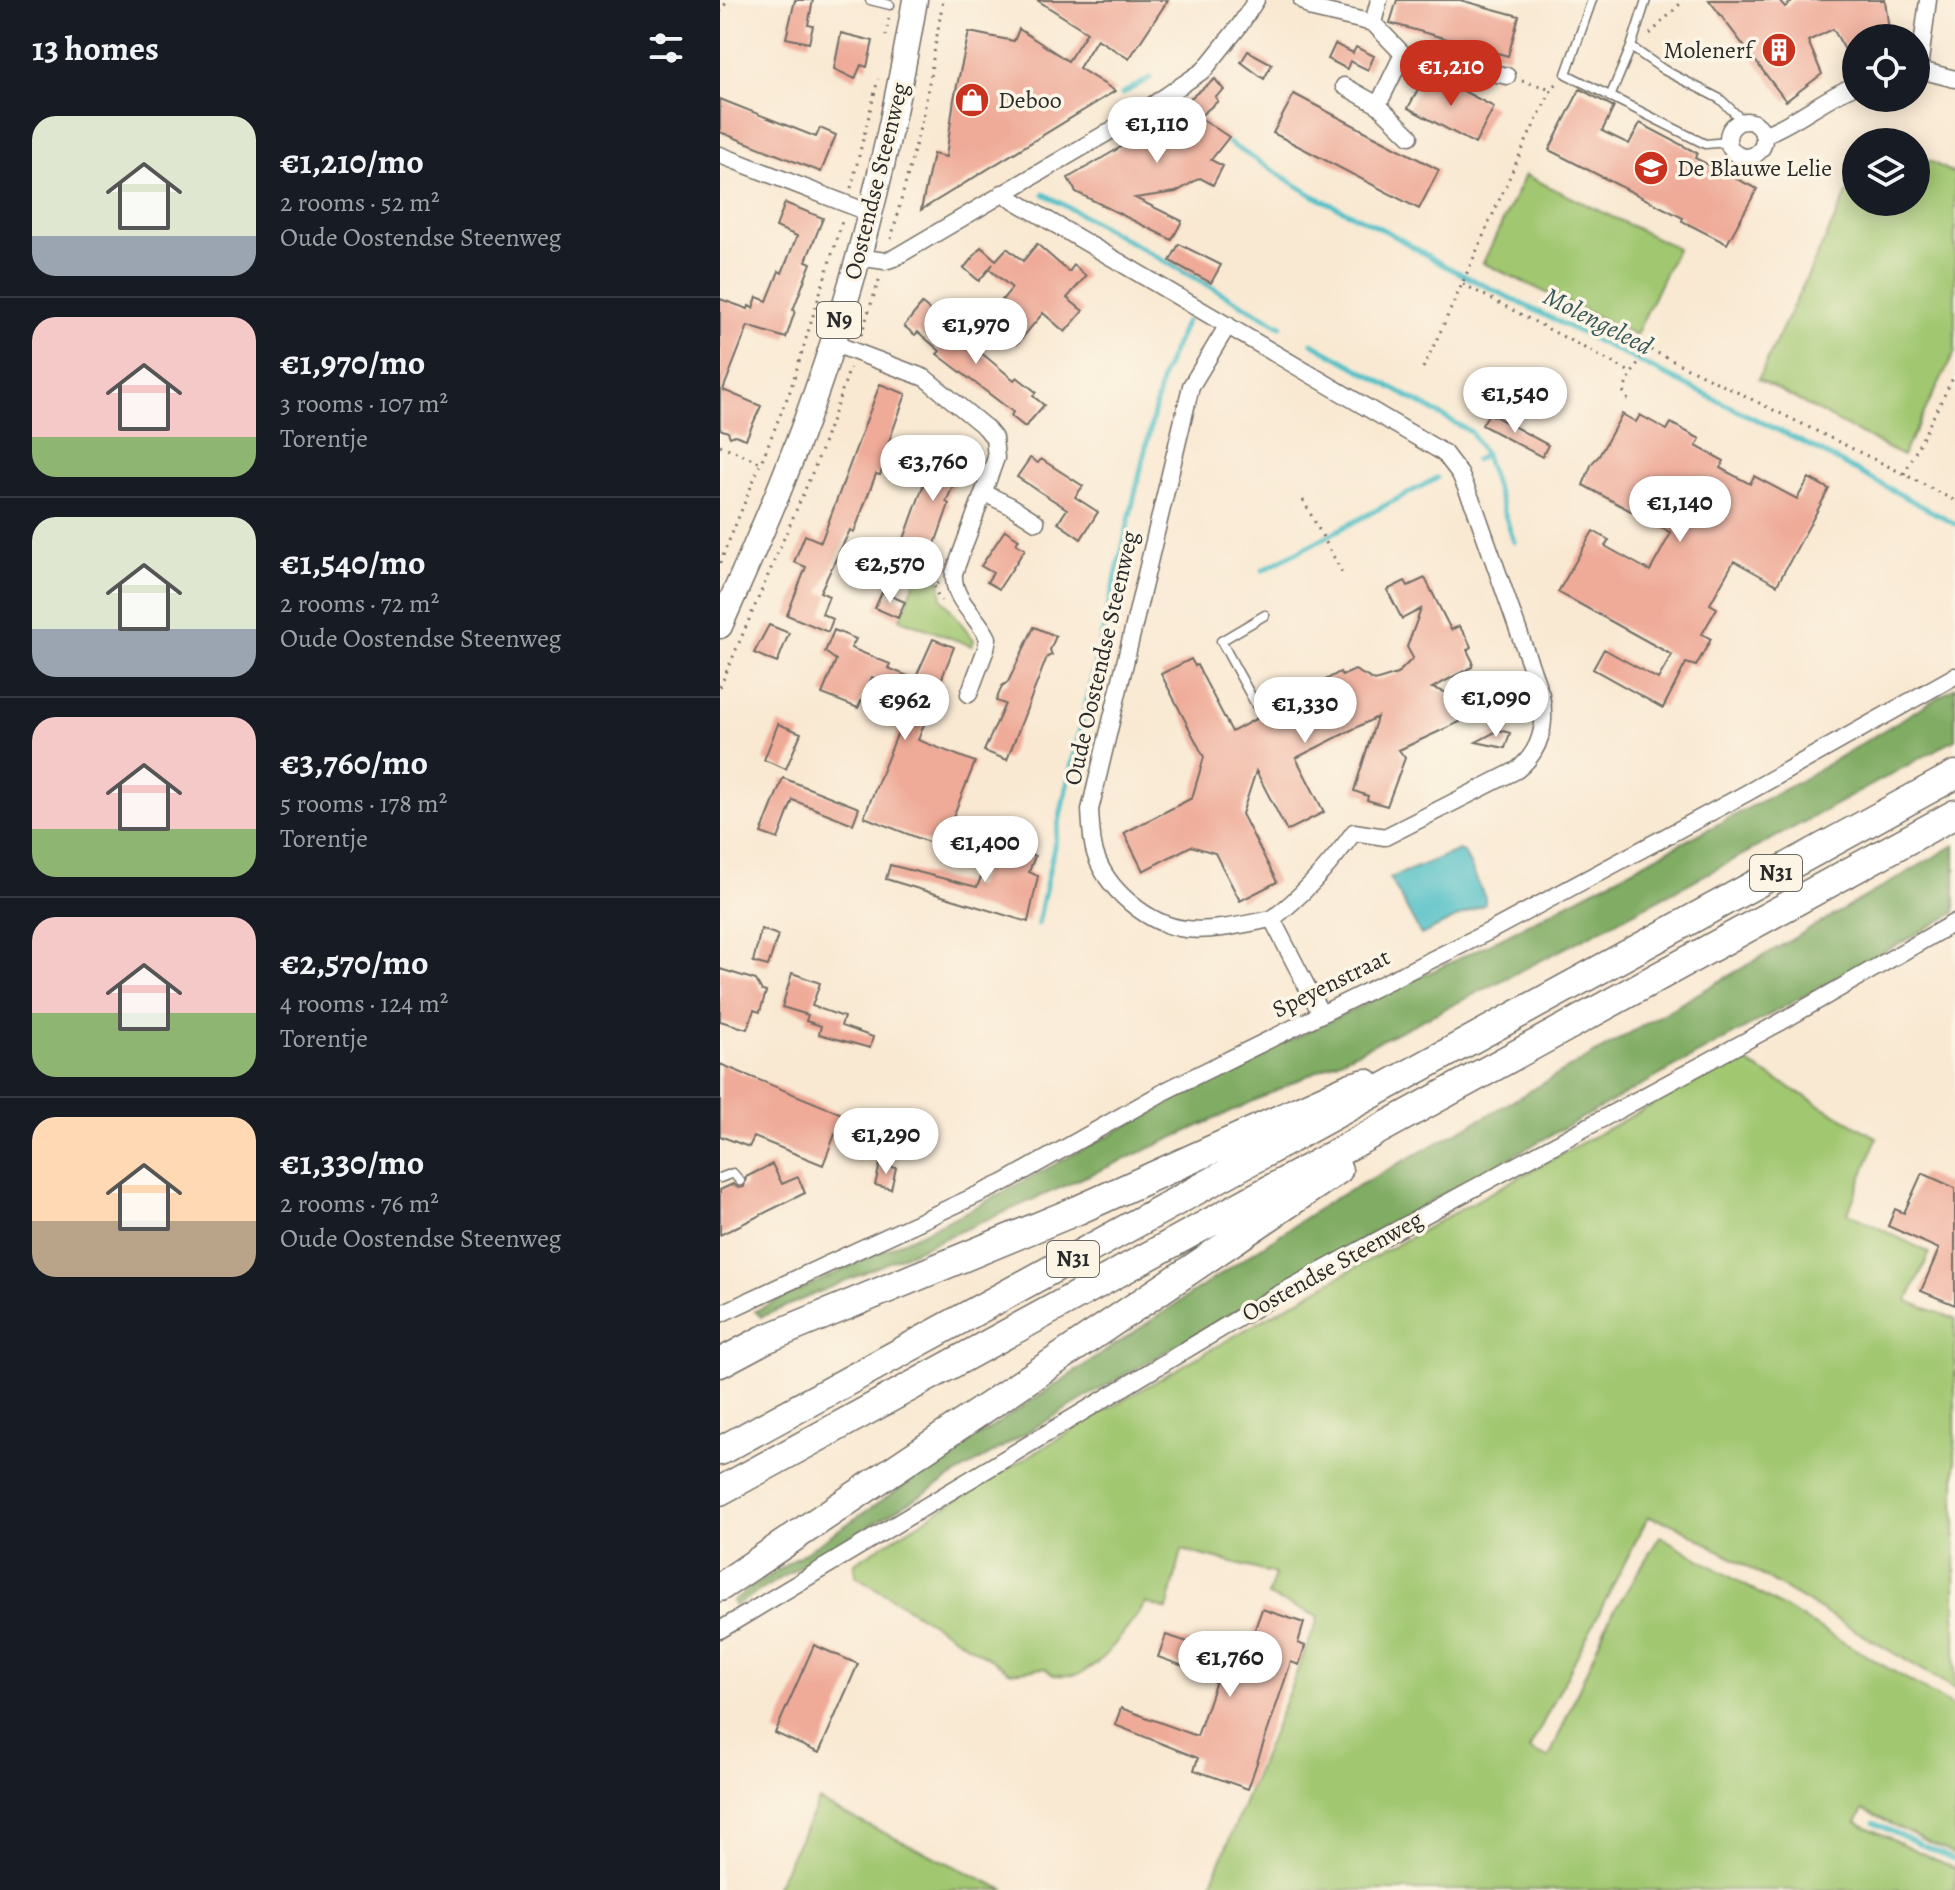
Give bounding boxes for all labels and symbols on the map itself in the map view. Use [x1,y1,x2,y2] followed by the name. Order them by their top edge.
[1760,31,1798,69] building icon: Molenerf
[1664,34,1756,66] place label: Molenerf
[1386,40,1516,108] pin: €1,210
[836,79,916,283] street label: Oostendse Steenweg
[953,81,991,119] shop icon: Deboo
[998,84,1062,116] place label: Deboo
[1092,97,1222,165] pin: €1,110
[1632,149,1670,187] school or university icon: De Blauwe Lelie
[1677,152,1832,184] place label: De Blauwe Lelie
[1537,279,1659,363] water label: Molengeleed
[911,298,1041,366] pin: €1,970
[817,302,861,338] road number: N9
[1450,367,1580,435] pin: €1,540
[868,435,998,503] pin: €3,760
[1615,476,1745,544] pin: €1,140
[1056,528,1146,788] street label: Oude Oostendse Steenweg
[825,537,955,605] pin: €2,570
[1431,671,1561,739] pin: €1,090
[858,674,952,742] pin: €962
[1240,677,1370,745] pin: €1,330
[920,816,1050,884] pin: €1,400
[1750,855,1802,891] road number: N31
[1267,941,1395,1025] street label: Speyenstraat
[821,1108,951,1176] pin: €1,290
[1236,1203,1428,1329] street label: Oostendse Steenweg
[1047,1241,1099,1277] road number: N31
[1165,1631,1295,1699] pin: €1,760

